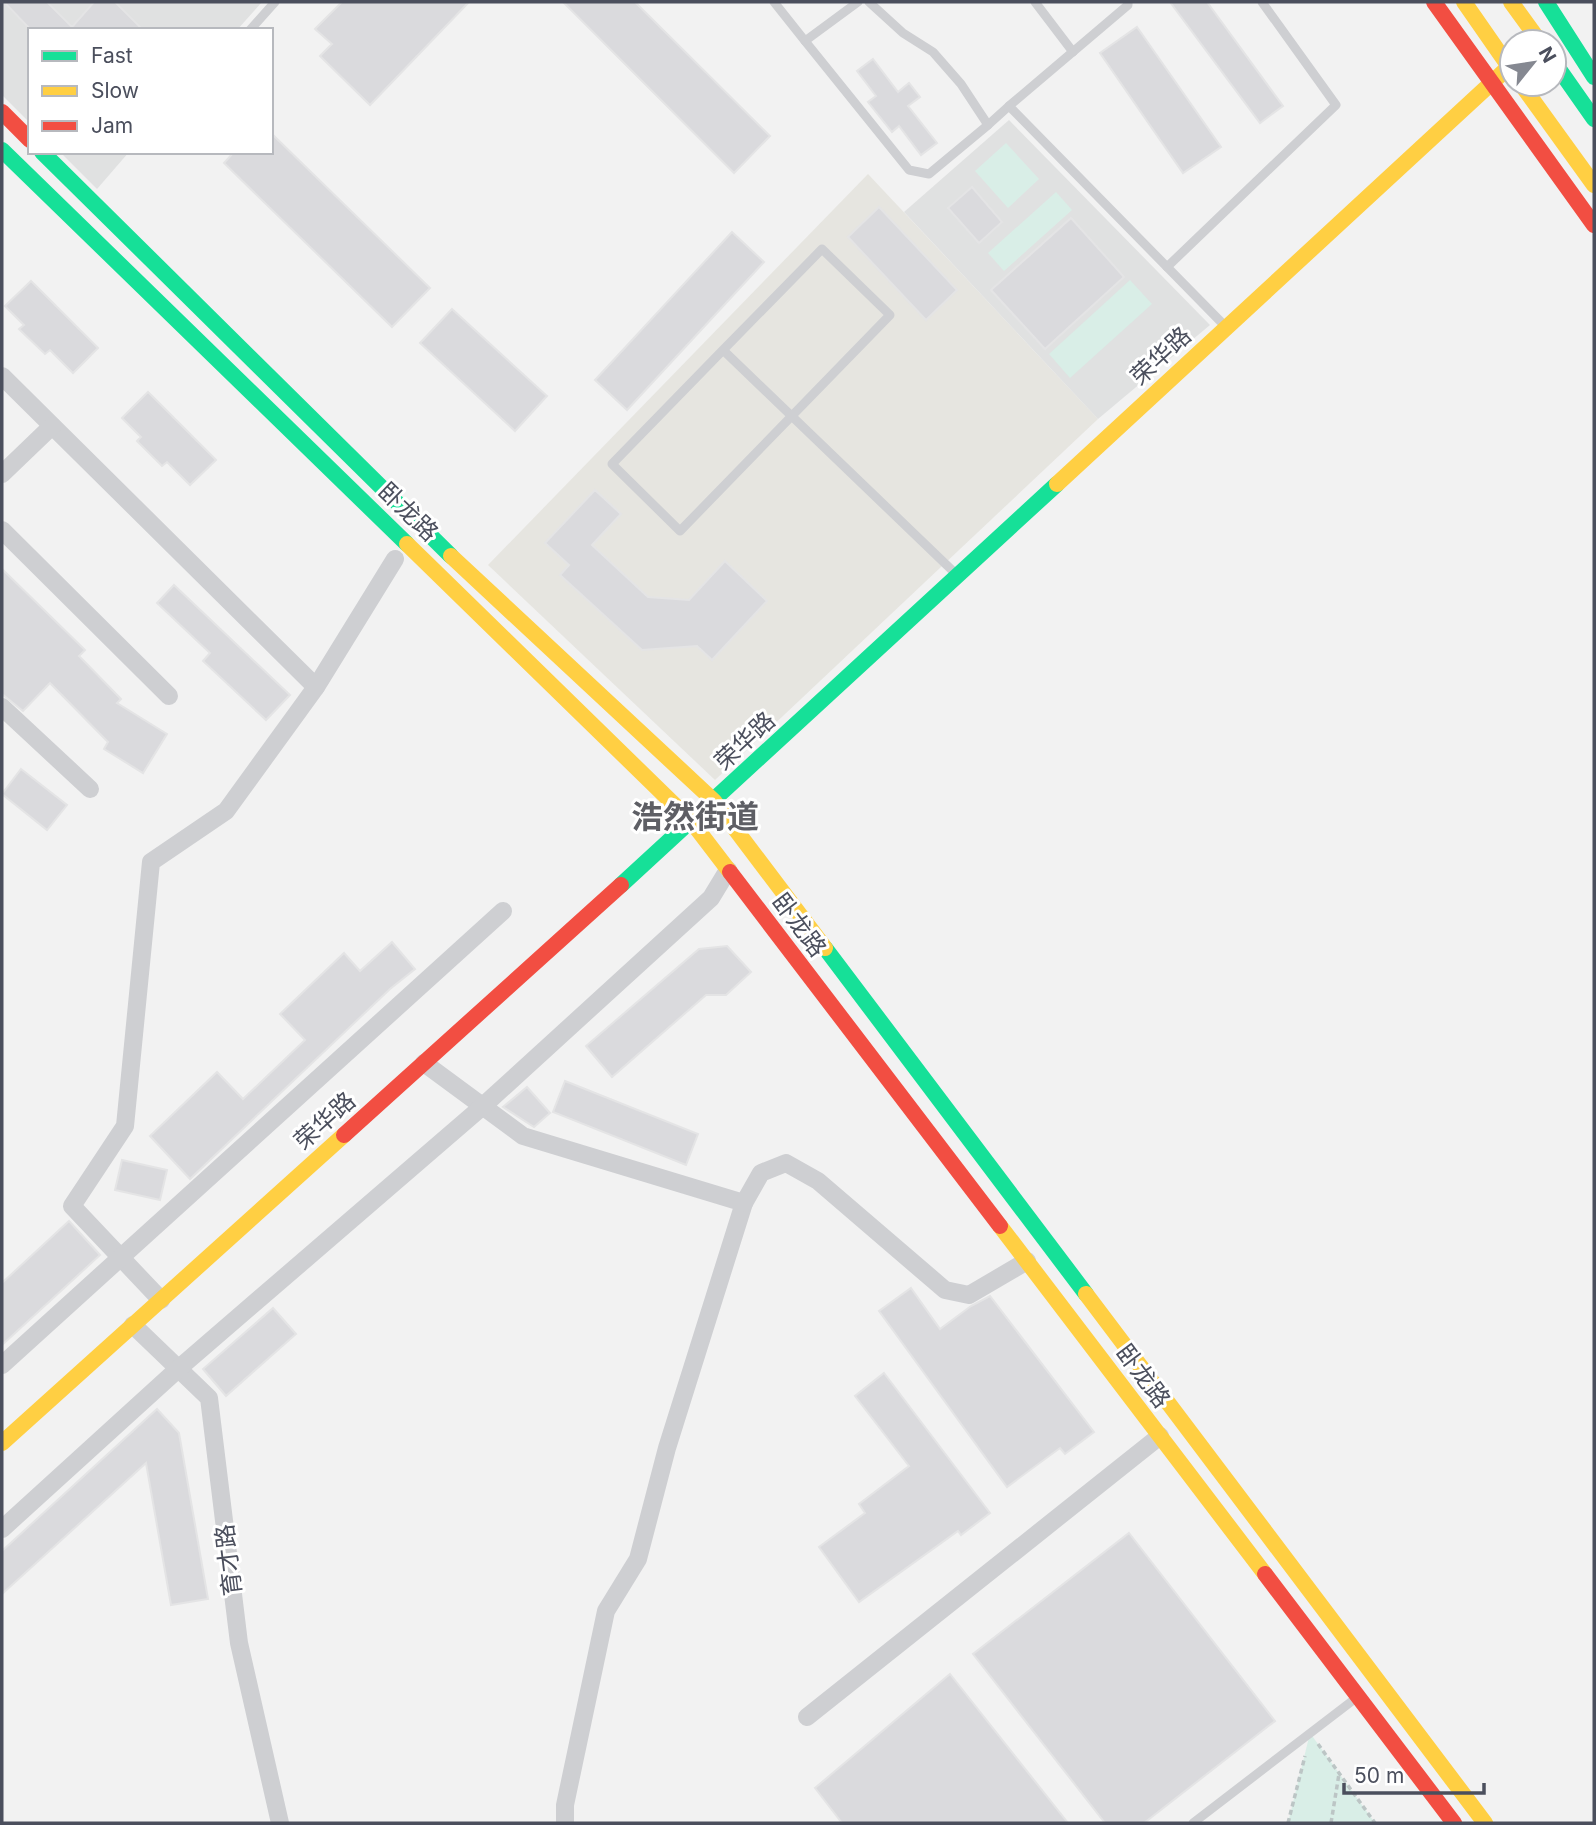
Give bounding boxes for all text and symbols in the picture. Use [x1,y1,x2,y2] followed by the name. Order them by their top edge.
[28,28,273,154] legend
[1498,28,1568,98] north arrow
[91,43,133,68] text: Fast
[1534,43,1561,67] text: N
[91,78,139,103] text: Slow
[91,113,133,138] text: Jam
[1124,320,1197,391] street label: 荣华路
[372,476,444,547] street label: 卧龙路
[708,705,781,776] street label: 荣华路
[631,797,759,836] district label: 浩然街道
[766,887,833,962] street label: 卧龙路
[288,1086,361,1155] street label: 荣华路
[1110,1338,1177,1413] street label: 卧龙路
[210,1523,247,1598] street label: 育才路
[1344,1752,1484,1796] scale bar
[1354,1763,1404,1788] text: 50 m

